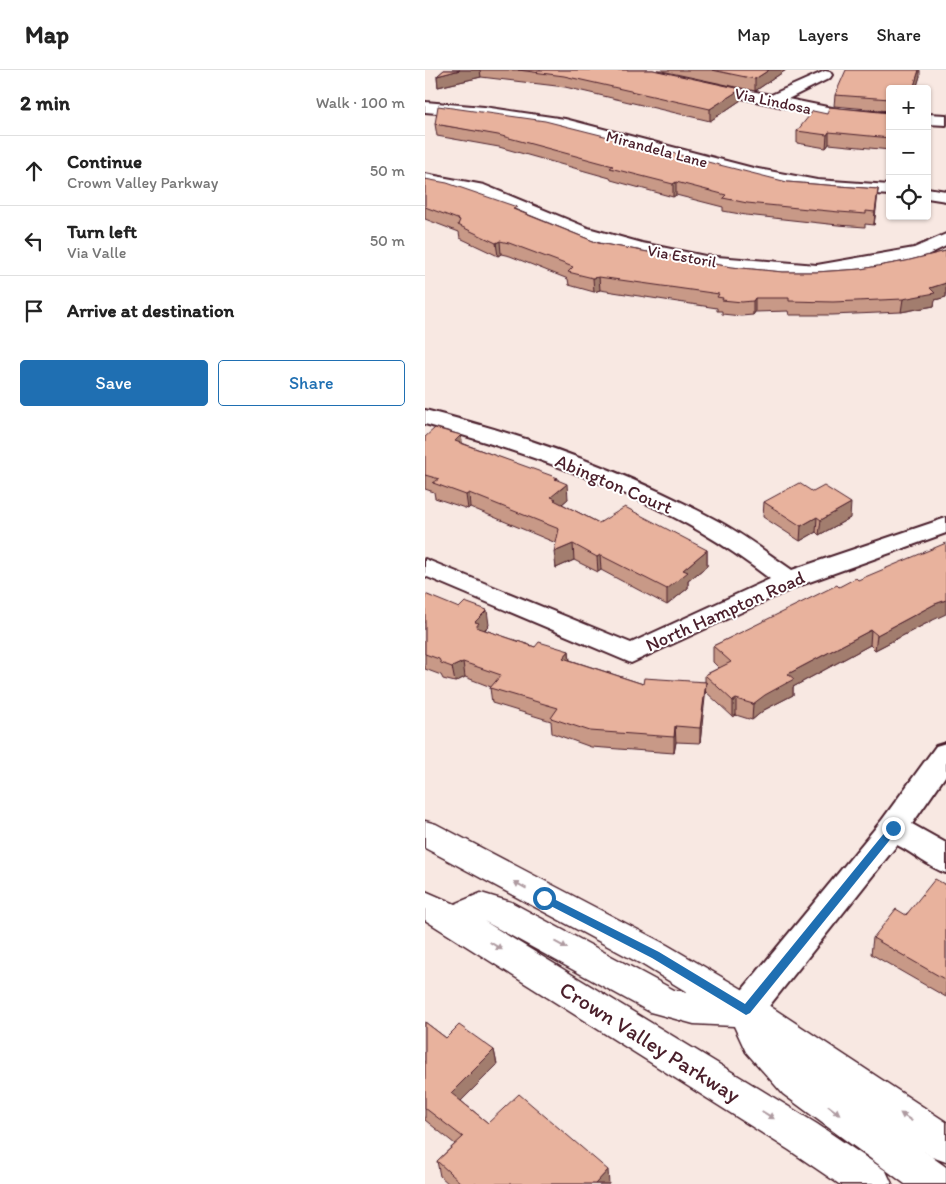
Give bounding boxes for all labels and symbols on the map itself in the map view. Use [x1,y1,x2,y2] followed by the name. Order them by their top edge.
[733,84,813,118] street label: Via Lindosa
[604,126,710,172] street label: Mirandela Lane
[646,241,719,272] street label: Via Estoril
[552,449,676,519] street label: Abington Court
[642,566,808,656] street label: North Hampton Road
[882,817,905,840] route end
[513,881,527,889] one-way arrow
[533,887,556,910] route start
[490,941,503,950] one-way arrow
[554,941,568,949] one-way arrow
[555,975,746,1109] street label: Crown Valley Parkway
[828,1105,841,1115] one-way arrow
[761,1111,775,1120] one-way arrow
[899,1112,912,1122] one-way arrow

